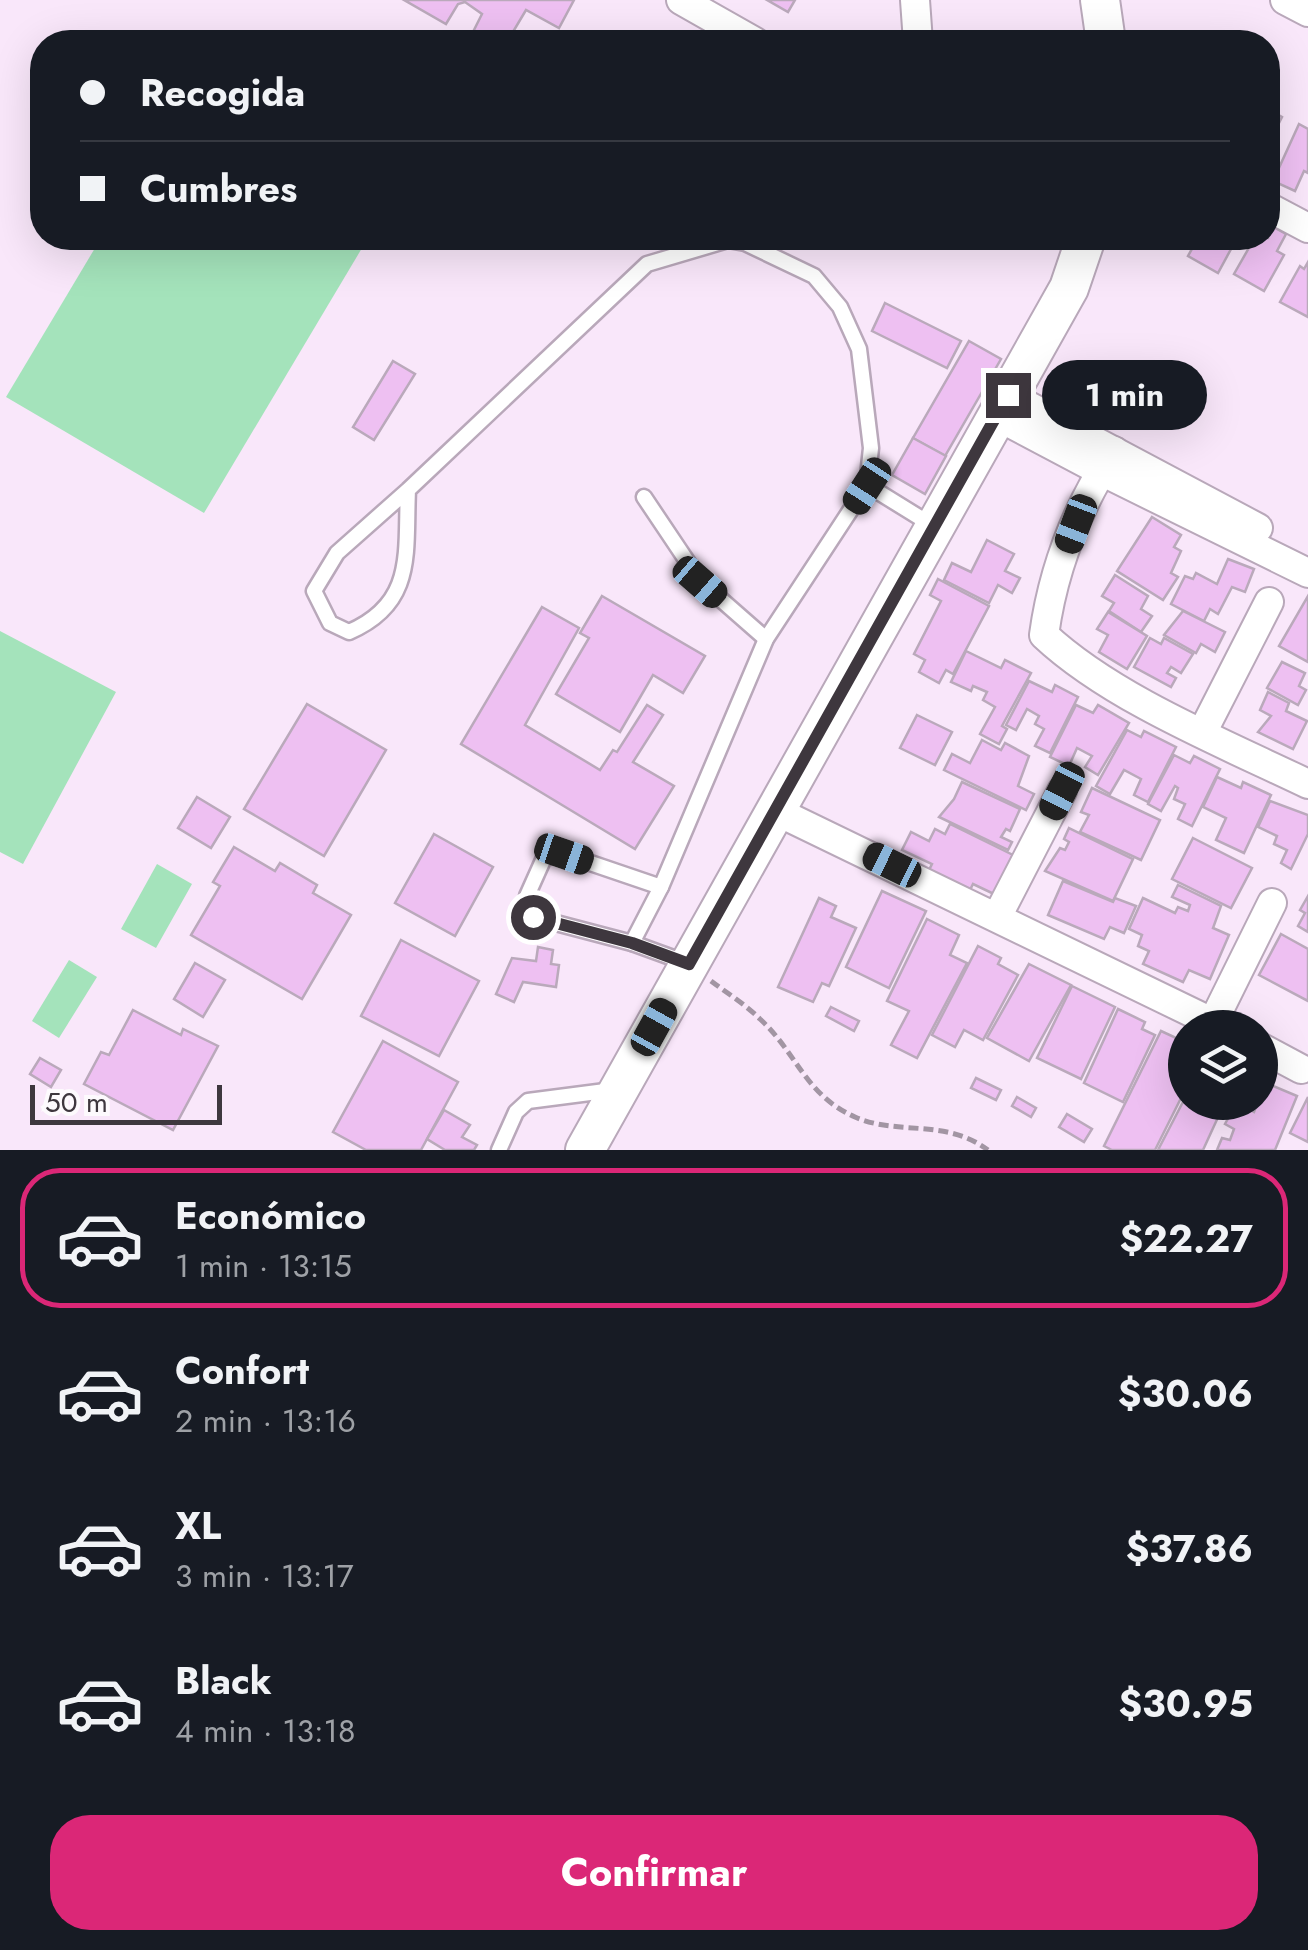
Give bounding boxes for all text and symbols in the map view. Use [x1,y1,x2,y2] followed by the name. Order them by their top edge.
[140,65,305,120] text: Recogida
[140,161,297,216] text: Cumbres
[1043,360,1208,430] callout: 1 min
[1085,372,1164,418] text: 1 min
[986,373,1031,418] route end
[838,453,896,519] car
[1051,491,1101,557] car
[668,551,732,613] car
[1035,757,1089,825] car
[531,830,597,878] car
[858,838,926,892] car
[511,895,556,940] route start
[626,993,682,1061] car
[1168,1010,1278,1120] map controls
[1168,1010,1278,1120] button: layers
[30,1080,222,1124] scale bar
[45,1082,108,1123] text: 50 m
[175,1188,366,1243] text: Económico
[55,1193,145,1283] icon: car
[1119,1211,1253,1266] text: $22.27
[175,1243,352,1289] text: 1 min · 13:15
[175,1343,309,1398] text: Confort
[55,1348,145,1438] icon: car
[1118,1366,1253,1421] text: $30.06
[175,1398,356,1444] text: 2 min · 13:16
[175,1498,221,1553] text: XL
[55,1503,145,1593] icon: car
[1126,1521,1253,1576] text: $37.86
[175,1553,354,1599] text: 3 min · 13:17
[175,1653,272,1708] text: Black
[55,1658,145,1748] icon: car
[1118,1676,1253,1731] text: $30.95
[175,1708,355,1754] text: 4 min · 13:18
[50,1815,1258,1930] button: Confirmar

